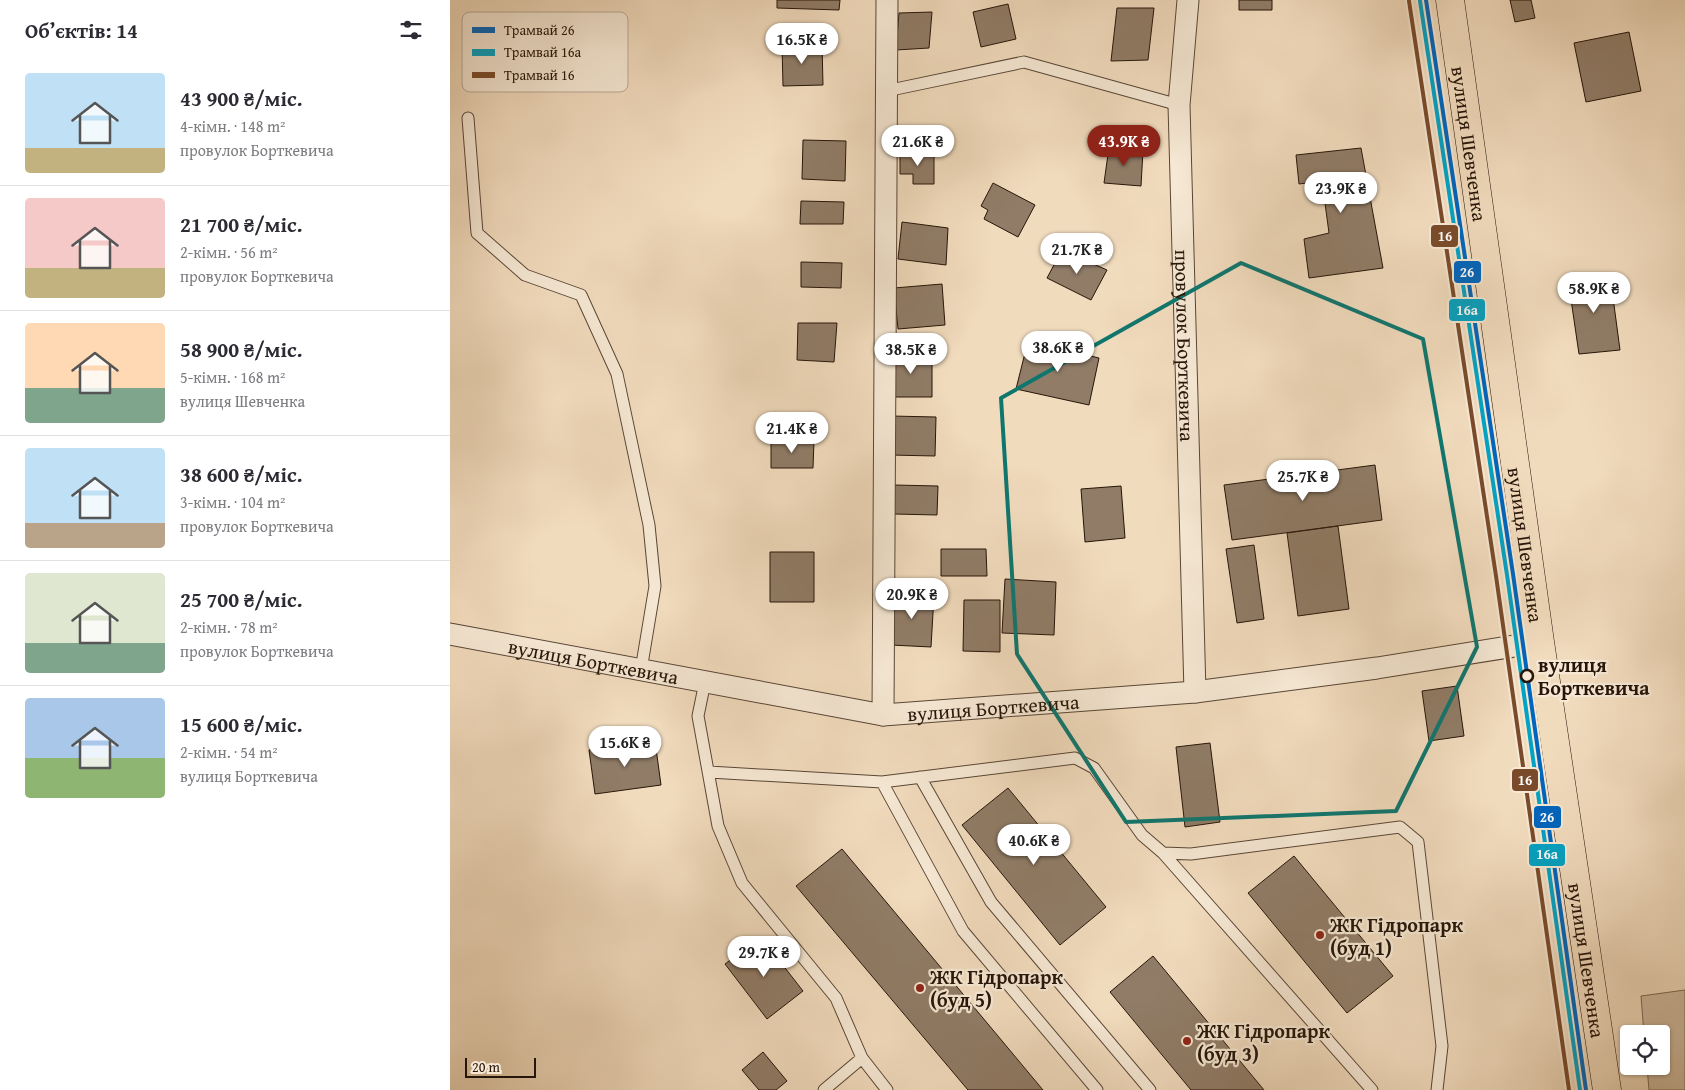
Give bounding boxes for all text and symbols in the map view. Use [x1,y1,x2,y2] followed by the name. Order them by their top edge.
[462,12,628,92] legend
[25,15,138,46] text: Об’єктів: 14
[397,16,425,44] icon: filters
[504,20,575,40] text: Трамвай 26
[756,22,848,65] pin: 16.5K ₴
[776,27,828,51] text: 16.5K ₴
[504,42,581,62] text: Трамвай 16a
[1445,64,1495,224] street label: вулиця Шевченка
[504,65,575,85] text: Трамвай 16
[180,83,303,114] text: 43 900 ₴/міс.
[65,93,125,153] icon: home
[180,114,285,138] text: 4-кімн. · 148 m²
[872,124,964,167] pin: 21.6K ₴
[1078,124,1170,167] pin: 43.9K ₴
[892,129,944,153] text: 21.6K ₴
[1098,129,1150,153] text: 43.9K ₴
[180,138,334,162] text: провулок Борткевича
[1295,172,1387,214] pin: 23.9K ₴
[1315,176,1367,200] text: 23.9K ₴
[180,209,303,240] text: 21 700 ₴/міс.
[65,218,125,278] icon: home
[1430,224,1459,248] line badge: 16
[1438,226,1452,246] text: 16
[1031,232,1123,275] pin: 21.7K ₴
[1051,237,1103,261] text: 21.7K ₴
[180,240,278,264] text: 2-кімн. · 56 m²
[1168,249,1203,442] street label: провулок Борткевича
[1453,260,1482,284] line badge: 26
[1460,262,1474,282] text: 26
[180,264,334,288] text: провулок Борткевича
[1548,272,1640,314] pin: 58.9K ₴
[1568,276,1620,300] text: 58.9K ₴
[1448,298,1486,322] line badge: 16a
[1456,300,1479,320] text: 16a
[1012,330,1104,373] pin: 38.6K ₴
[865,332,957,375] pin: 38.5K ₴
[180,334,303,365] text: 58 900 ₴/міс.
[1032,335,1084,359] text: 38.6K ₴
[885,337,937,361] text: 38.5K ₴
[65,343,125,403] icon: home
[180,365,285,389] text: 5-кімн. · 168 m²
[180,389,305,413] text: вулиця Шевченка
[746,412,838,454] pin: 21.4K ₴
[766,416,818,440] text: 21.4K ₴
[180,459,303,490] text: 38 600 ₴/міс.
[1257,460,1349,502] pin: 25.7K ₴
[1277,464,1329,488] text: 25.7K ₴
[1501,465,1552,625] street label: вулиця Шевченка
[65,468,125,528] icon: home
[180,490,285,514] text: 3-кімн. · 104 m²
[180,514,334,538] text: провулок Борткевича
[866,578,958,620] pin: 20.9K ₴
[886,582,938,606] text: 20.9K ₴
[180,584,303,615] text: 25 700 ₴/міс.
[65,593,125,653] icon: home
[180,615,278,639] text: 2-кімн. · 78 m²
[506,631,681,691] street label: вулиця Борткевича
[180,639,334,663] text: провулок Борткевича
[1538,650,1650,702] place label: вулиця Борткевича
[1520,669,1534,683] marker: вулиця Борткевича
[906,686,1081,728] street label: вулиця Борткевича
[180,709,303,740] text: 15 600 ₴/міс.
[65,718,125,778] icon: home
[579,726,671,768] pin: 15.6K ₴
[599,730,651,754] text: 15.6K ₴
[180,740,278,764] text: 2-кімн. · 54 m²
[180,764,318,788] text: вулиця Борткевича
[1511,768,1539,792] line badge: 16
[1518,770,1532,790] text: 16
[1533,805,1562,829] line badge: 26
[1540,807,1554,827] text: 26
[988,824,1080,866] pin: 40.6K ₴
[1008,828,1060,852] text: 40.6K ₴
[1528,843,1566,867] line badge: 16a
[1536,844,1559,864] text: 16a
[1562,881,1614,1040] street label: вулиця Шевченка
[1329,910,1463,962] place label: ЖК Гідропарк (буд 1)
[1314,929,1326,941] marker: ЖК Гідропарк (буд 1)
[718,936,810,978] pin: 29.7K ₴
[738,940,790,964] text: 29.7K ₴
[929,962,1063,1014] place label: ЖК Гідропарк (буд 5)
[914,982,926,994] marker: ЖК Гідропарк (буд 5)
[1196,1016,1330,1068] place label: ЖК Гідропарк (буд 3)
[1620,1025,1670,1075] map controls
[1620,1025,1670,1075] button: locate
[1181,1035,1193,1047] marker: ЖК Гідропарк (буд 3)
[465,1055,536,1078] scale bar
[472,1057,500,1077] text: 20 m

